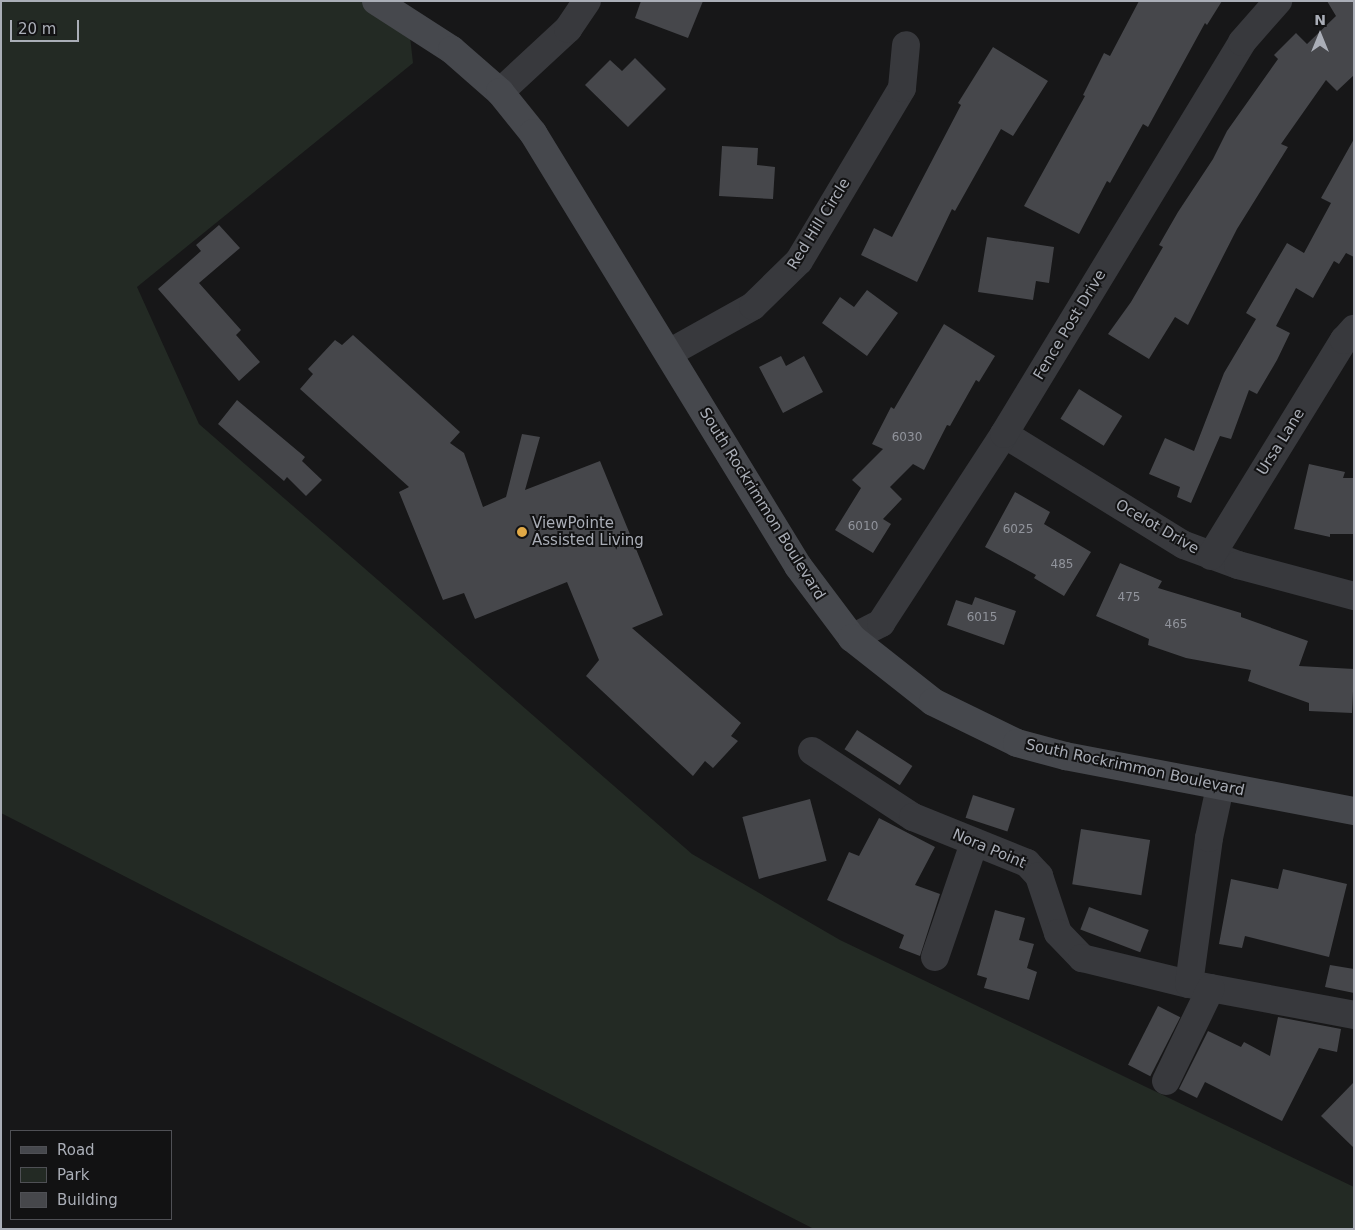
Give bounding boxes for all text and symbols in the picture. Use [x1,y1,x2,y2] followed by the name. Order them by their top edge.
[12,10,81,42] scale bar
[1295,10,1345,60] north arrow
[1314,12,1326,28] text: N
[18,20,56,38] text: 20 m
[784,175,854,273] street label: Red Hill Circle
[1030,267,1110,383] street label: Fence Post Drive
[695,405,829,603] street label: South Rockrimmon Boulevard
[1253,405,1309,479] street label: Ursa Lane
[892,431,922,445] house number: 6030
[1112,496,1202,558] street label: Ocelot Drive
[532,514,644,549] place label: ViewPointe Assisted Living
[848,520,878,534] house number: 6010
[1003,523,1033,537] house number: 6025
[516,526,528,538] marker: ViewPointe Assisted Living
[1051,558,1073,572] house number: 485
[1118,591,1140,605] house number: 475
[967,611,997,625] house number: 6015
[1165,618,1187,632] house number: 465
[1024,736,1246,800] street label: South Rockrimmon Boulevard
[950,826,1028,872] street label: Nora Point
[10,1130,172,1220] legend
[57,1141,95,1159] text: Road
[57,1166,89,1184] text: Park
[57,1191,118,1209] text: Building

